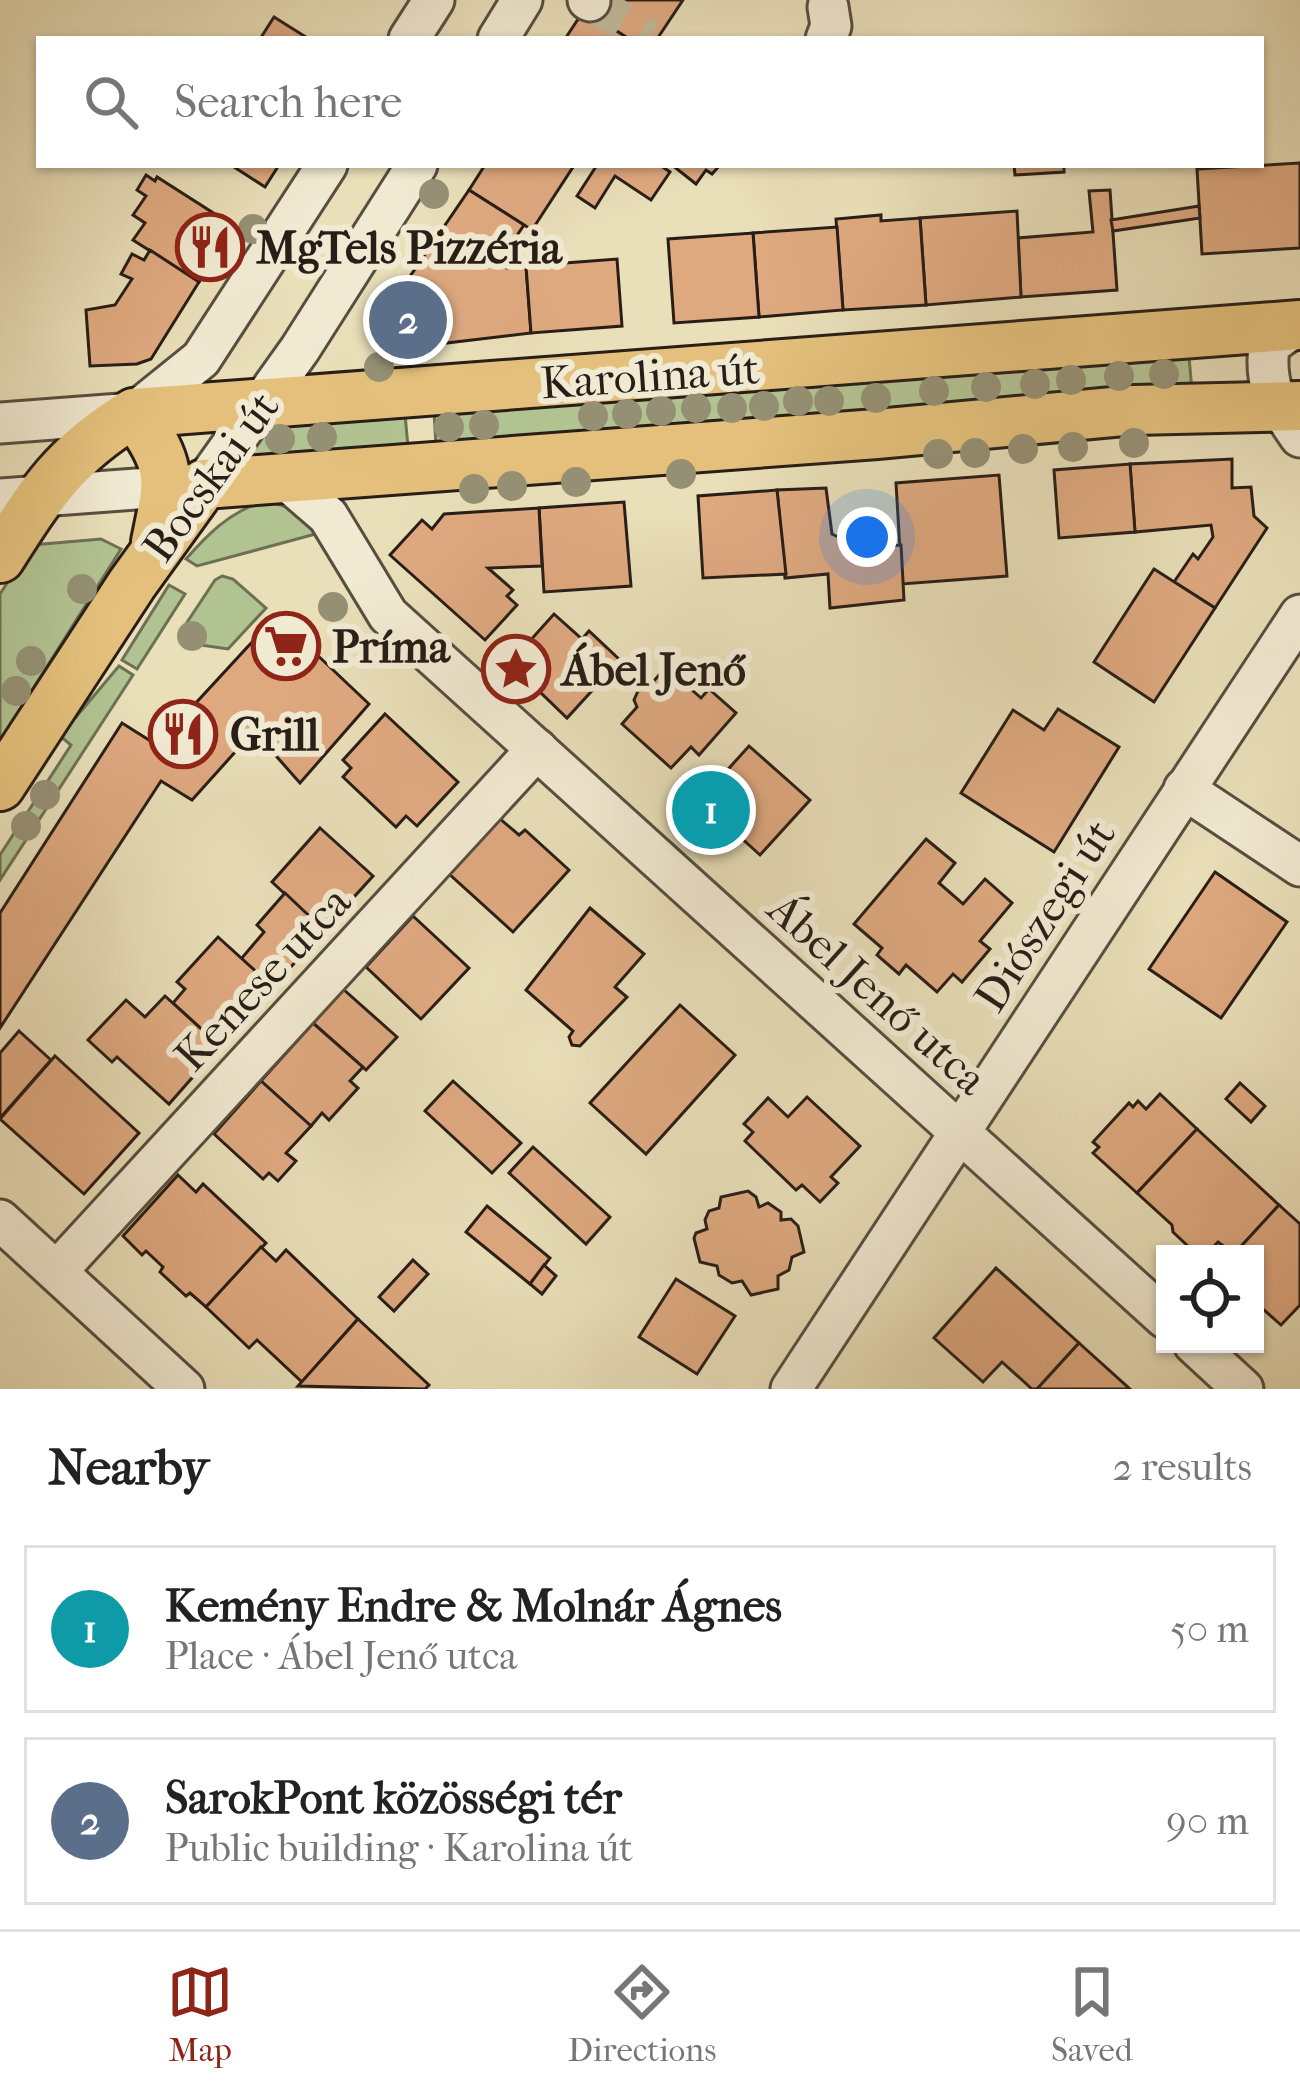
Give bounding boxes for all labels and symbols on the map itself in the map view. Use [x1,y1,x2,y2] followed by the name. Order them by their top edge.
[175,212,245,282] restaurant icon: MgTels Pizzéria
[256,222,563,275] place label: MgTels Pizzéria
[369,275,447,365] pin: 2
[539,342,761,411] street label: Karolina út
[132,382,290,572] street label: Bocskai út
[837,507,897,567] your location
[251,611,321,681] supermarket icon: Príma
[332,621,451,674] place label: Príma
[481,634,551,704] place icon: Ábel Jenő
[559,642,747,697] place label: Ábel Jenő
[148,699,218,769] restaurant icon: Grill
[230,709,320,762] place label: Grill
[672,765,750,855] pin: 1
[964,810,1127,1021] street label: Diószegi út
[164,875,363,1082] street label: Kenese utca
[755,880,999,1107] street label: Ábel Jenő utca

